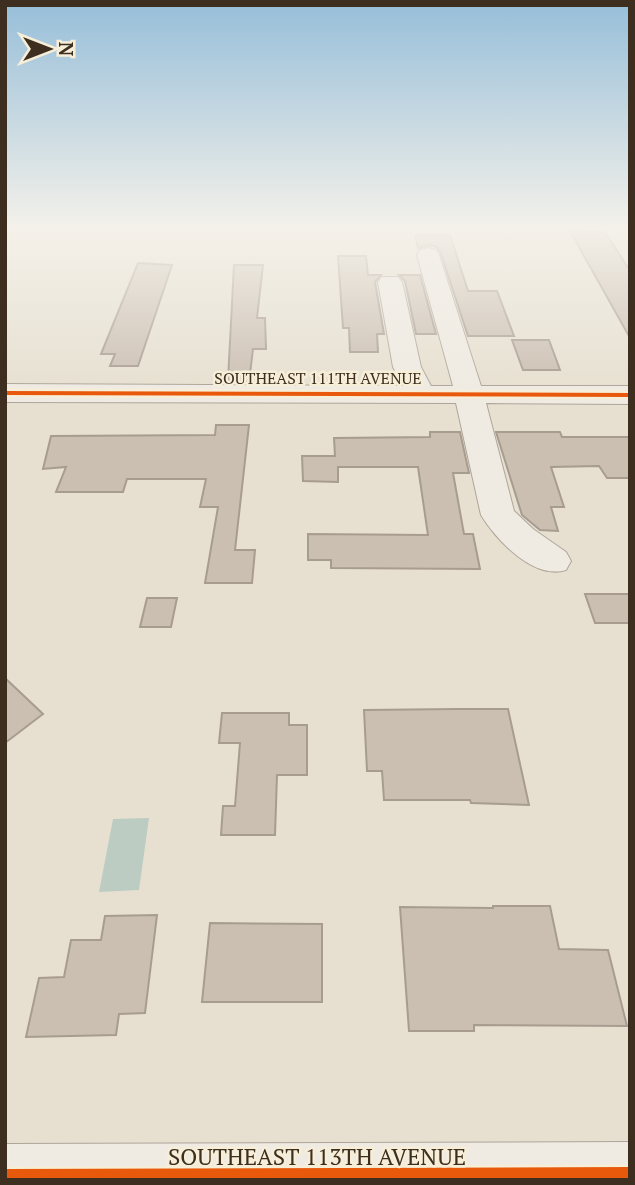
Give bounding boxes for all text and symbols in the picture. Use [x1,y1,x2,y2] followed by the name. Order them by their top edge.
[14,14,84,84] north arrow
[54,42,79,57] text: N
[214,367,422,389] street label: SOUTHEAST 111TH AVENUE
[168,1141,466,1172] street label: SOUTHEAST 113TH AVENUE

